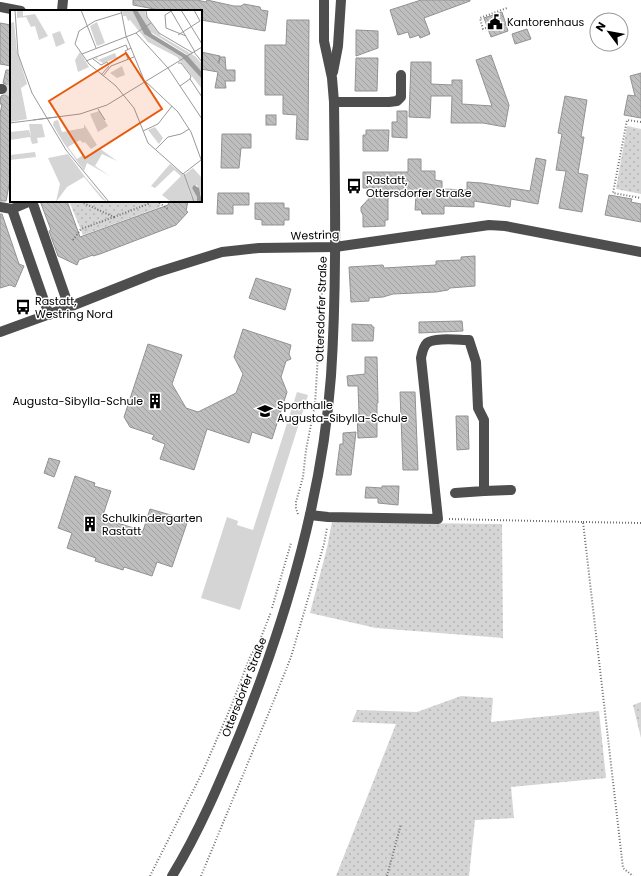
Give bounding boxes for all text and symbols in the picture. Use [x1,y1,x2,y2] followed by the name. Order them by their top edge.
[10,10,202,202] inset map
[589,12,629,52] north arrow
[486,13,504,31] public building icon: Kantorenhaus
[507,14,585,30] place label: Kantorenhaus
[592,19,609,34] text: N
[366,172,472,201] place label: Rastatt, Ottersdorfer Straße
[345,177,363,195] bus stop icon: Rastatt, Ottersdorfer Straße
[290,226,340,244] street label: Westring
[311,256,331,362] street label: Ottersdorfer Straße
[35,293,113,322] place label: Rastatt, Westring Nord
[14,298,32,316] bus stop icon: Rastatt, Westring Nord
[146,392,164,410] building icon: Augusta-Sibylla-Schule
[12,393,143,409] place label: Augusta-Sibylla-Schule
[277,397,408,426] place label: Sporthalle Augusta-Sibylla-Schule
[256,402,274,420] school or university icon: Sporthalle Augusta-Sibylla-Schule
[102,510,203,539] place label: Schulkindergarten Rastatt
[81,515,99,533] building icon: Schulkindergarten Rastatt
[218,635,270,739] street label: Ottersdorfer Straße

